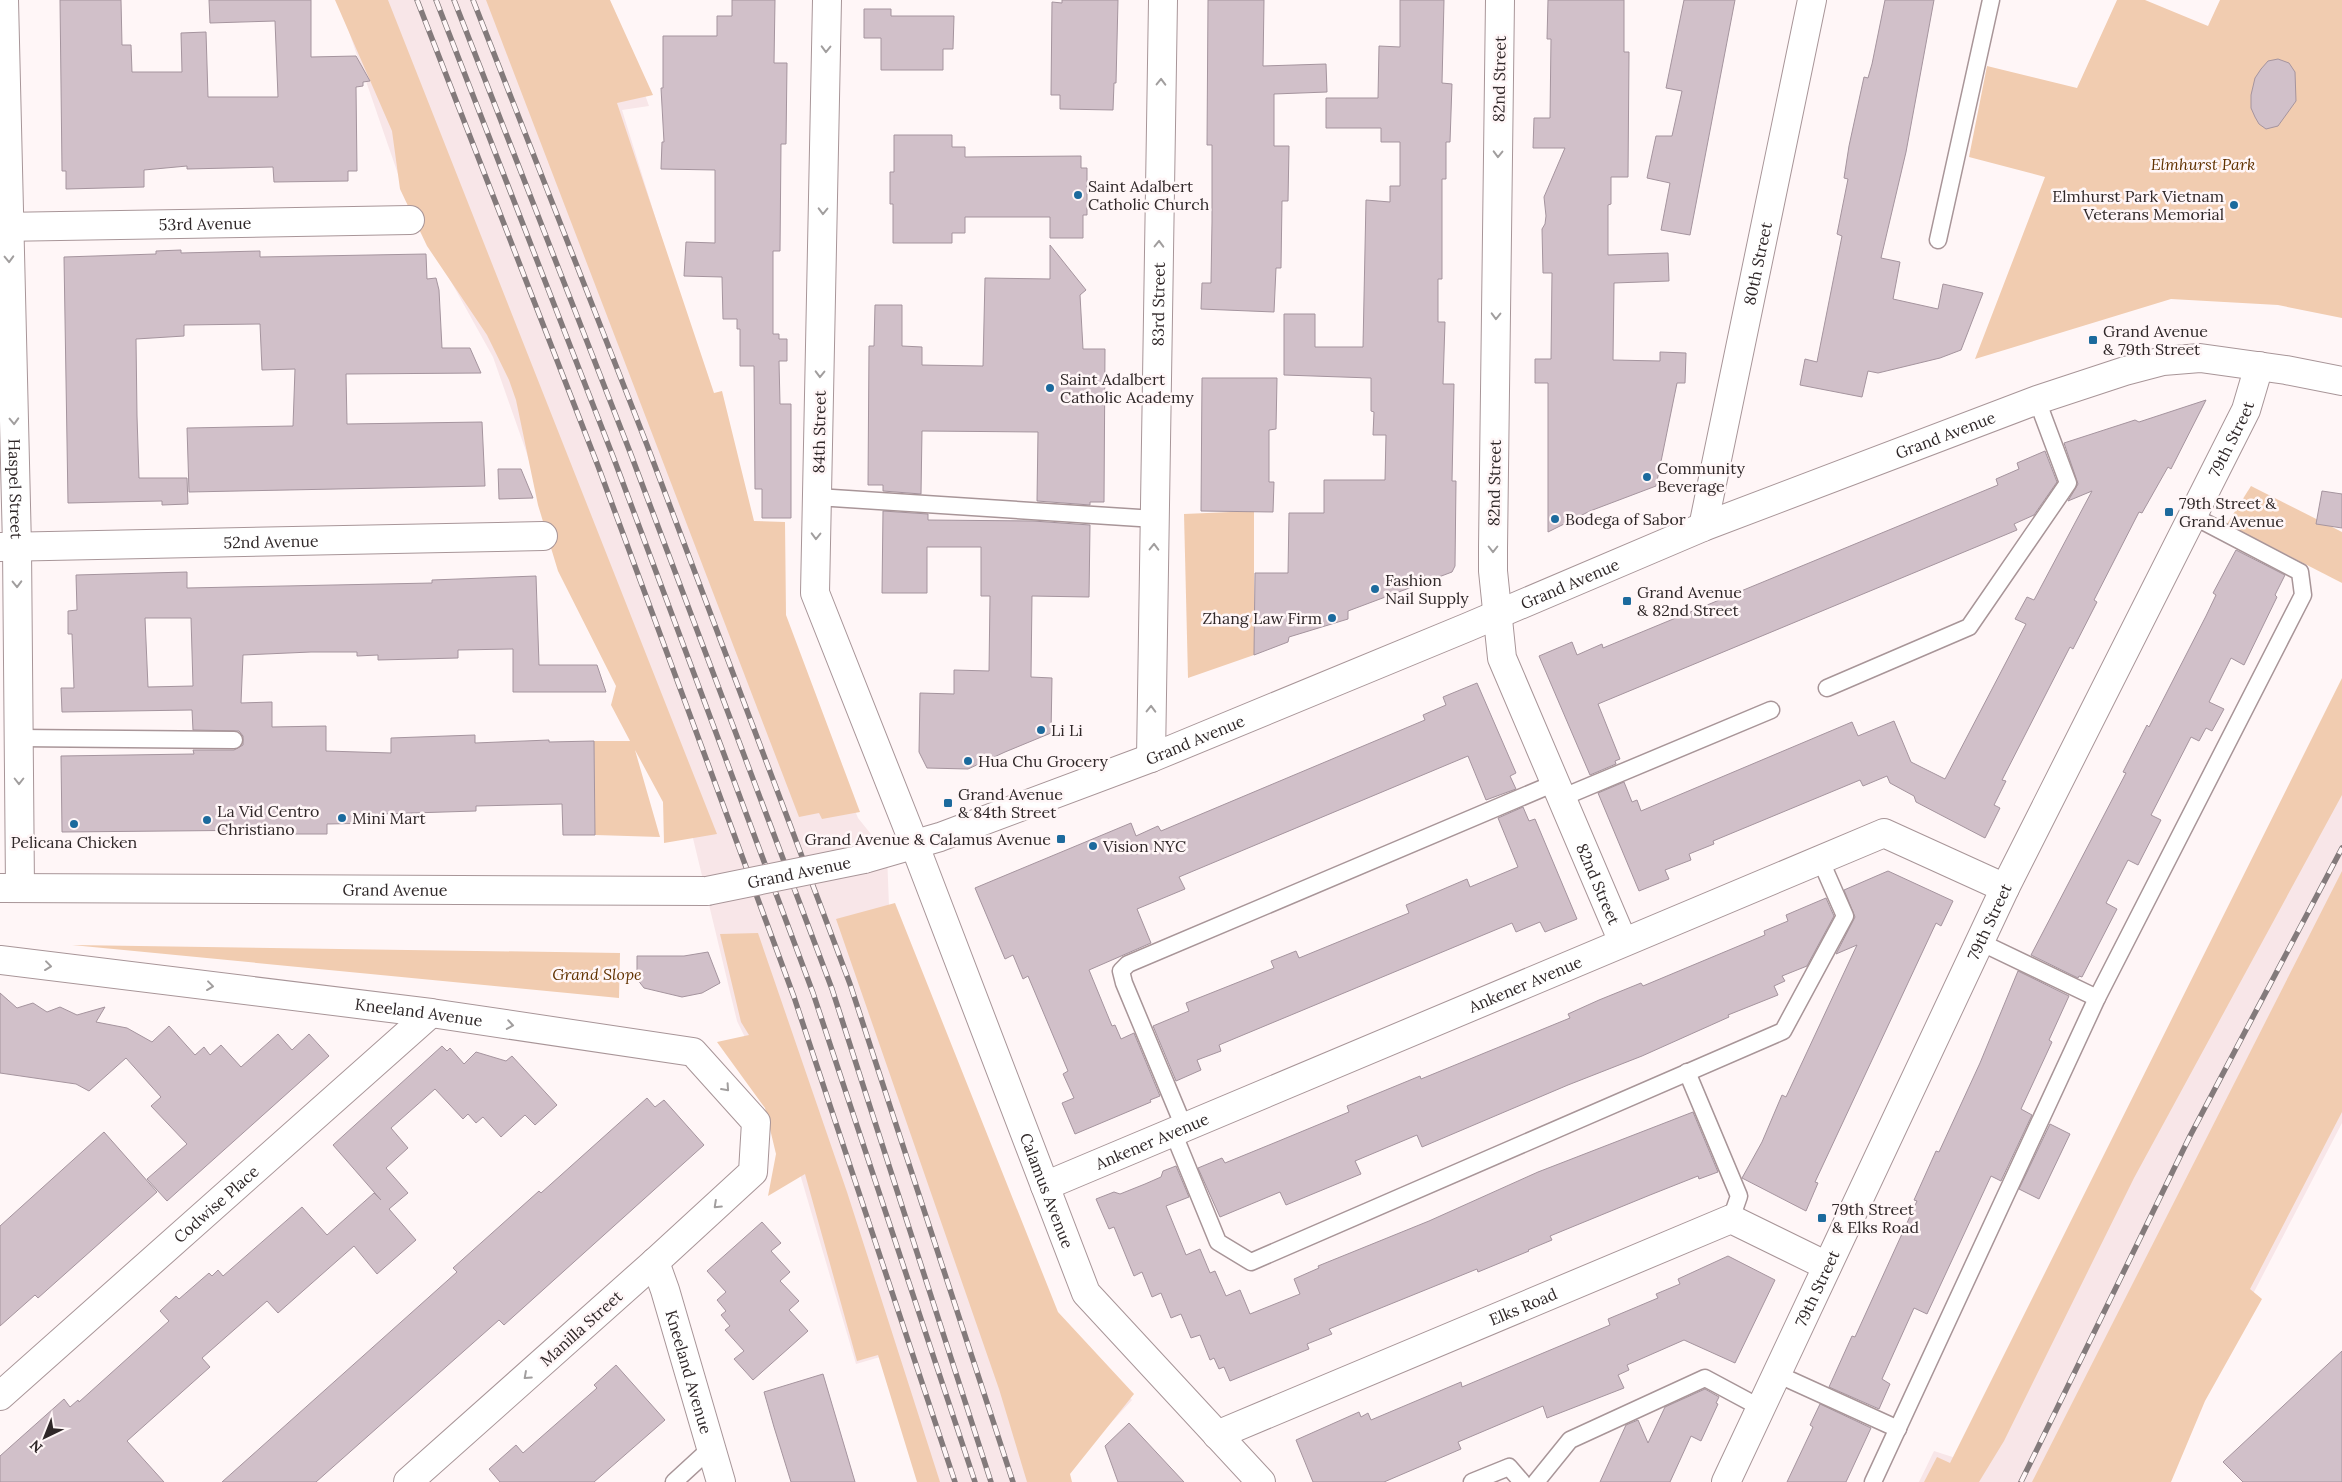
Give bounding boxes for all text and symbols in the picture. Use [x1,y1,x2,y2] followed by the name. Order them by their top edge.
[1488,35,1510,122] street label: 82nd Street
[821,45,831,53] one-way arrow
[1156,78,1167,86] one-way arrow
[1493,150,1503,158] one-way arrow
[2151,154,2255,174] park label: Elmhurst Park
[1088,176,1210,214] place label: Saint Adalbert Catholic Church
[2052,186,2224,224] place label: Elmhurst Park Vietnam Veterans Memorial
[1072,189,1084,201] marker: Saint Adalbert Catholic Church
[2228,199,2240,211] marker: Elmhurst Park Vietnam Veterans Memorial
[818,208,828,215] one-way arrow
[158,213,252,234] street label: 53rd Avenue
[1739,219,1776,307] street label: 80th Street
[1154,240,1164,248] one-way arrow
[4,255,14,263] one-way arrow
[1148,261,1169,346] street label: 83rd Street
[1491,312,1501,320] one-way arrow
[2103,321,2208,359] place label: Grand Avenue & 79th Street
[2087,334,2099,346] marker: Grand Avenue & 79th Street
[1060,369,1194,407] place label: Saint Adalbert Catholic Academy
[815,370,825,378] one-way arrow
[1044,382,1056,394] marker: Saint Adalbert Catholic Academy
[808,390,830,474] street label: 84th Street
[2204,398,2258,480] street label: 79th Street
[1893,407,1998,463] street label: Grand Avenue
[8,417,19,425] one-way arrow
[4,438,27,540] street label: Haspel Street
[1483,439,1505,526] street label: 82nd Street
[1657,458,1745,496] place label: Community Beverage
[1641,471,1653,483] marker: Community Beverage
[2179,493,2284,531] place label: 79th Street & Grand Avenue
[2163,506,2175,518] marker: 79th Street & Grand Avenue
[1565,509,1686,529] place label: Bodega of Sabor
[1549,513,1561,525] marker: Bodega of Sabor
[223,531,319,552] street label: 52nd Avenue
[811,532,822,540] one-way arrow
[1149,543,1159,550] one-way arrow
[1488,545,1498,553] one-way arrow
[1517,554,1622,613] street label: Grand Avenue
[1385,570,1469,608] place label: Fashion Nail Supply
[12,580,22,588] one-way arrow
[1637,582,1742,620] place label: Grand Avenue & 82nd Street
[1369,583,1381,595] marker: Fashion Nail Supply
[1621,595,1633,607] marker: Grand Avenue & 82nd Street
[1203,608,1322,628] place label: Zhang Law Firm
[1326,612,1338,624] marker: Zhang Law Firm
[1146,705,1156,713] one-way arrow
[1143,710,1248,769] street label: Grand Avenue
[1051,720,1083,740] place label: Li Li
[1035,724,1047,736] marker: Li Li
[978,751,1108,771] place label: Hua Chu Grocery
[962,755,974,767] marker: Hua Chu Grocery
[14,778,24,785] one-way arrow
[958,784,1063,822] place label: Grand Avenue & 84th Street
[942,797,954,809] marker: Grand Avenue & 84th Street
[217,801,319,839] place label: La Vid Centro Christiano
[352,808,427,828] place label: Mini Mart
[336,812,348,824] marker: Mini Mart
[201,814,213,826] marker: La Vid Centro Christiano
[68,818,80,830] marker: Pelicana Chicken
[805,829,1051,849] place label: Grand Avenue & Calamus Avenue
[11,832,138,852] place label: Pelicana Chicken
[1055,833,1067,845] marker: Grand Avenue & Calamus Avenue
[1102,836,1186,856] place label: Vision NYC
[1087,840,1099,852] marker: Vision NYC
[1572,840,1625,928] street label: 82nd Street
[746,852,853,893] street label: Grand Avenue
[342,879,448,900] street label: Grand Avenue
[1963,879,2016,963] street label: 79th Street
[1465,951,1585,1017] street label: Ankener Avenue
[45,960,53,971] one-way arrow
[552,964,642,984] park label: Grand Slope
[206,980,214,991] one-way arrow
[354,994,484,1031] street label: Kneeland Avenue
[506,1019,514,1030] one-way arrow
[720,1083,729,1092] one-way arrow
[1091,1108,1212,1174] street label: Ankener Avenue
[1016,1130,1078,1251] street label: Calamus Avenue
[169,1161,263,1247] street label: Codwise Place
[714,1199,723,1208] one-way arrow
[1832,1199,1919,1237] place label: 79th Street & Elks Road
[1816,1212,1828,1224] marker: 79th Street & Elks Road
[1790,1246,1844,1330] street label: 79th Street
[1486,1283,1560,1329] street label: Elks Road
[536,1285,627,1370] street label: Manilla Street
[661,1307,717,1437] street label: Kneeland Avenue
[524,1370,533,1379] one-way arrow
[20,1412,70,1462] north arrow
[26,1436,46,1457] text: N

